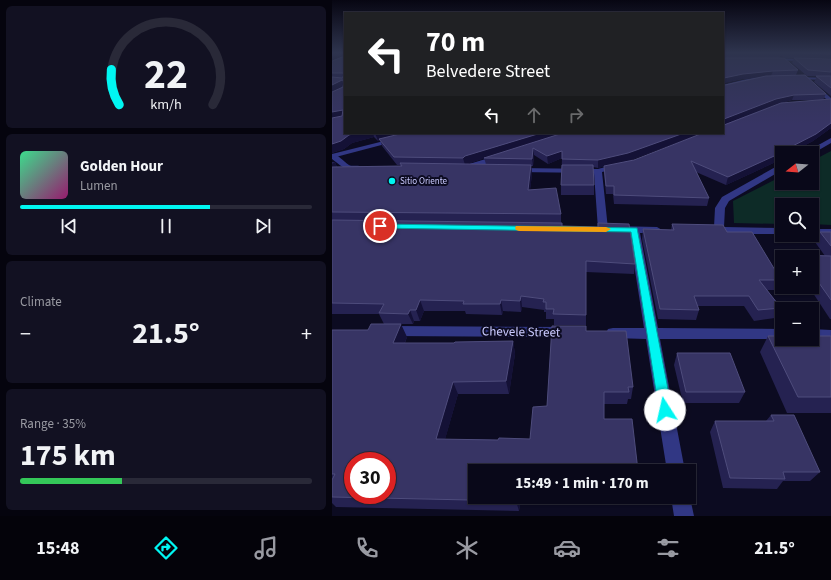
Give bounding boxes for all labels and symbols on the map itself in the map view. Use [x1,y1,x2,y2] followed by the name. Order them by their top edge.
[775,146,819,190] north arrow
[400,175,448,188] place label: Sitio Oriente
[387,176,397,186] marker: Sitio Oriente
[363,209,397,243] pin
[482,322,561,342] street label: Chevele Street
[644,389,686,431] position arrow
[344,452,396,504] speed limit sign: 30

